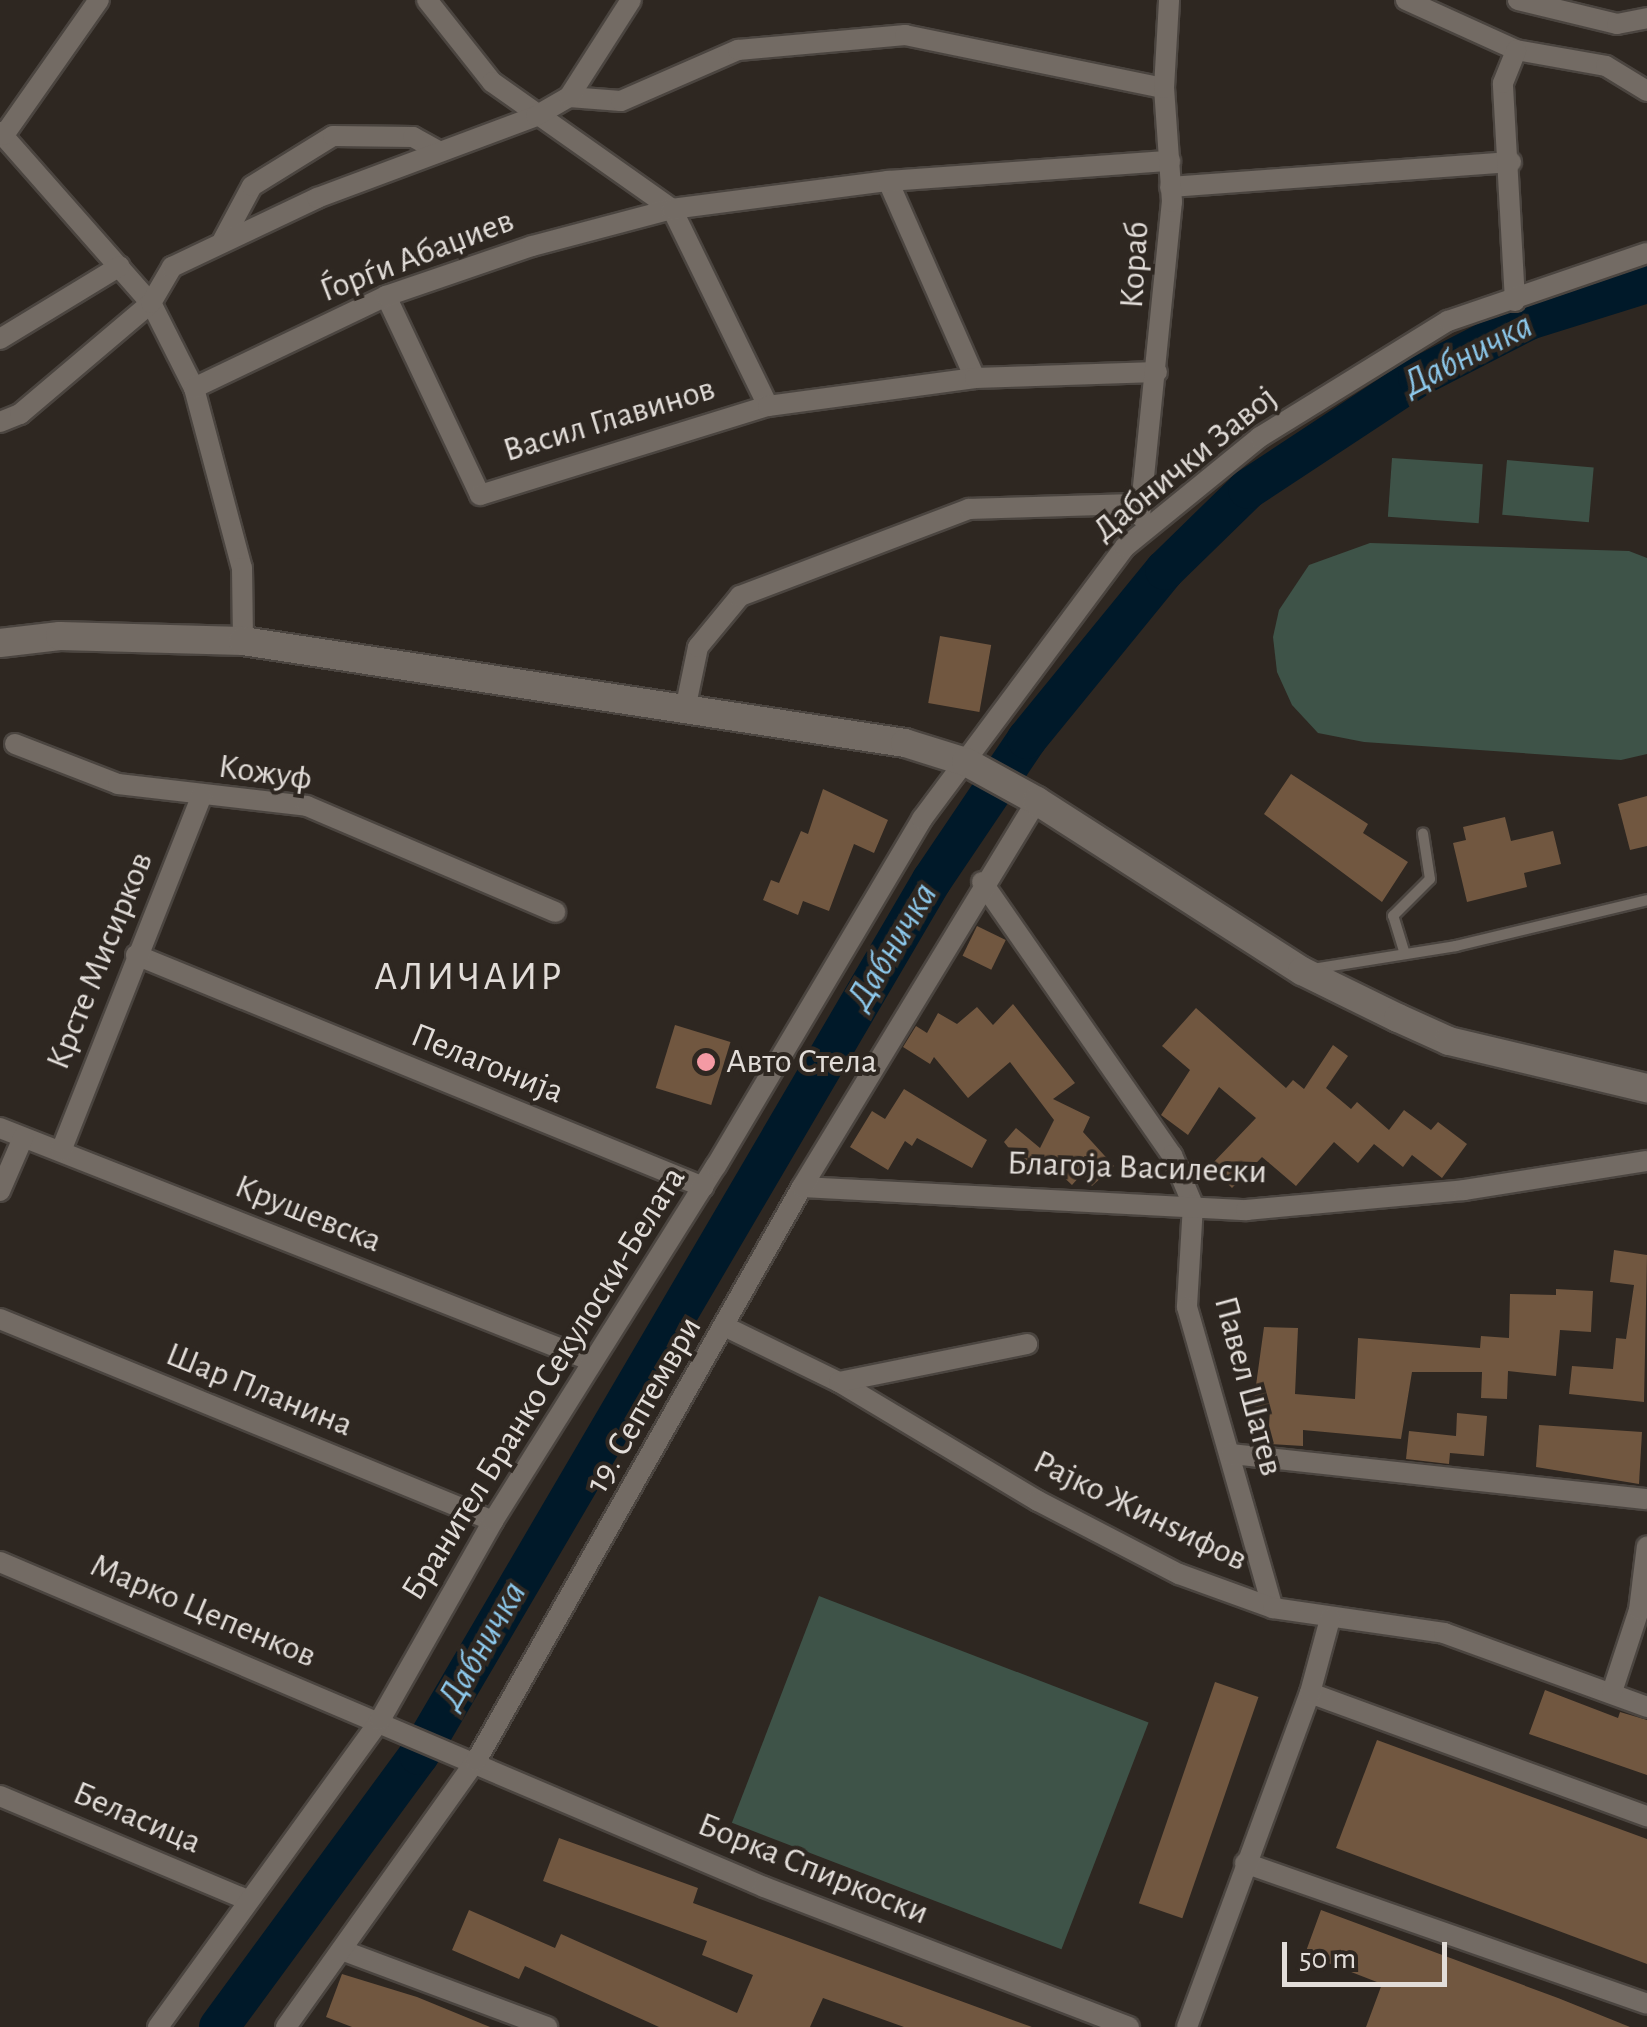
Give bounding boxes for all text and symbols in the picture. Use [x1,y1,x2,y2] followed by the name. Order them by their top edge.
[314,200,520,312] street label: Ѓорѓи Абаџиев
[1111,220,1159,310] street label: Кораб
[1395,304,1541,408] water label: Дабничка
[498,368,720,472] street label: Васил Главинов
[1084,377,1286,551] street label: Дабнички Завој
[215,746,315,800] street label: Кожуф
[37,846,163,1076] street label: Крсте Мисирков
[837,875,949,1019] water label: Дабничка
[374,953,564,1001] district label: АЛИЧАИР
[404,1014,570,1114] street label: Пелагонија
[726,1041,877,1083] place label: Авто Стела
[695,1051,717,1073] marker: Авто Стела
[1006,1142,1268,1194] street label: Благоја Василески
[393,1159,695,1609] street label: Бранител Бранко Секулоски-Белата
[229,1166,387,1262] street label: Крушевска
[1204,1291,1292,1481] street label: Павел Шатев
[577,1309,711,1501] street label: 19. Септември
[159,1333,359,1447] street label: Шар Планина
[1026,1441,1254,1581] street label: Рајко Жинѕифов
[84,1545,322,1677] street label: Марко Цепенков
[428,1574,538,1718] water label: Дабничка
[67,1772,207,1864] street label: Беласица
[691,1804,935,1934] street label: Борка Спиркоски
[1287,1922,1452,1984] scale bar
[1299,1944,1356,1974] text: 50 m

